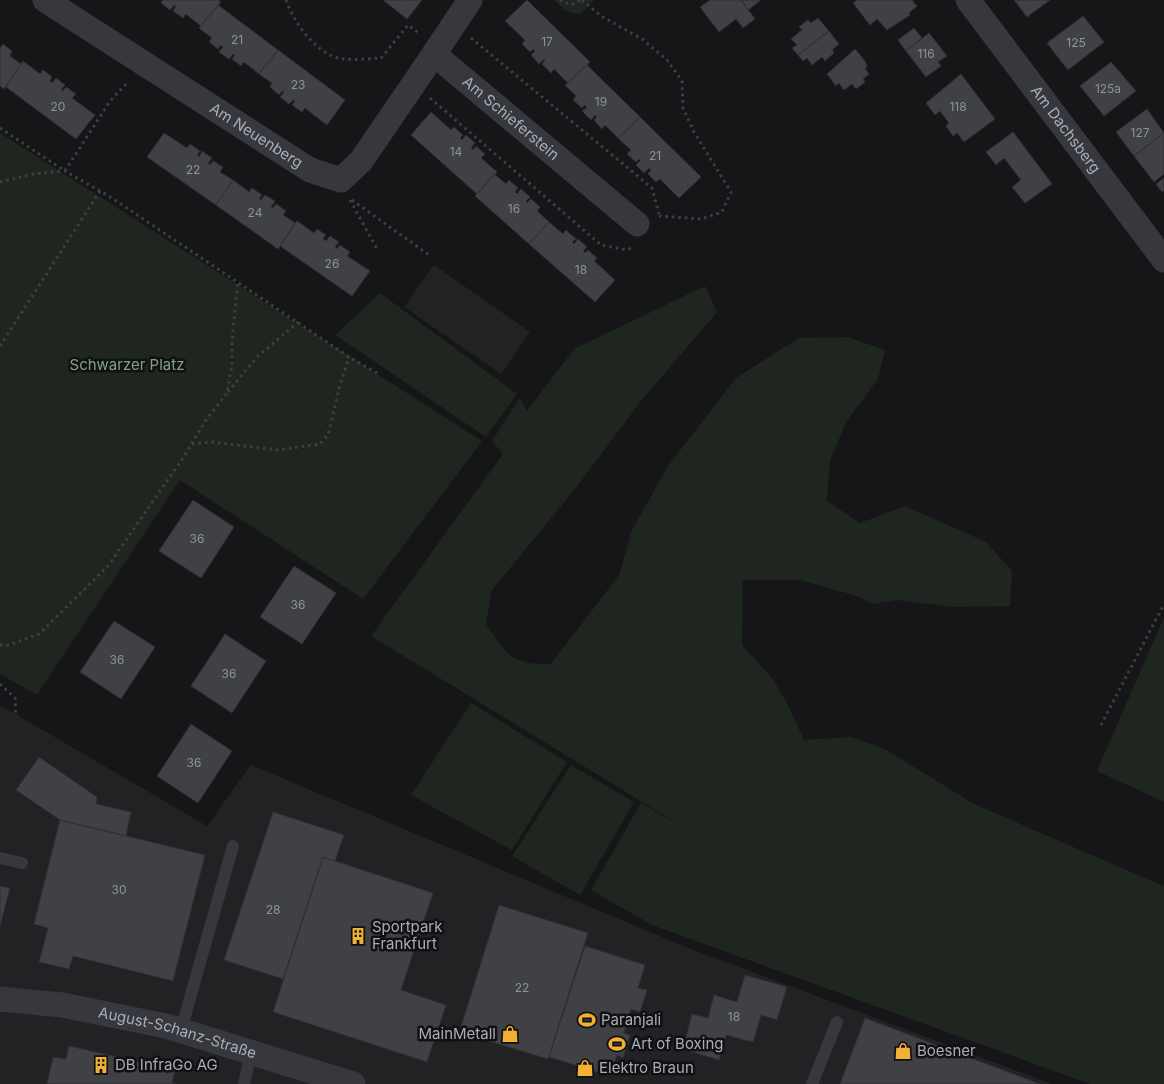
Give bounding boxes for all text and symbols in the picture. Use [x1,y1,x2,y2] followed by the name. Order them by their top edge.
[231,32,243,47] house number: 21
[541,34,553,49] house number: 17
[1066,35,1086,50] house number: 125
[917,46,935,61] house number: 116
[459,72,563,164] street label: Am Schieferstein
[291,77,305,92] house number: 23
[1027,81,1105,177] street label: Am Dachsberg
[1095,81,1121,96] house number: 125a
[595,94,607,109] house number: 19
[206,98,307,172] street label: Am Neuenberg
[51,99,65,114] house number: 20
[949,99,967,114] house number: 118
[1131,125,1150,140] house number: 127
[450,144,463,159] house number: 14
[649,148,661,163] house number: 21
[186,162,200,177] house number: 22
[508,201,520,216] house number: 16
[248,205,263,220] house number: 24
[325,256,339,271] house number: 26
[575,262,587,277] house number: 18
[70,355,184,374] park label: Schwarzer Platz
[190,531,204,546] house number: 36
[291,597,305,612] house number: 36
[110,652,124,667] house number: 36
[222,666,236,681] house number: 36
[187,755,201,770] house number: 36
[112,882,126,897] house number: 30
[266,902,280,917] house number: 28
[372,917,443,953] place label: Sportpark Frankfurt
[348,926,368,946] building icon: Sportpark Frankfurt
[515,980,529,995] house number: 22
[97,1003,259,1062] street label: August-Schanz-Straße
[728,1009,740,1024] house number: 18
[577,1010,597,1030] sports icon: Paranjali
[601,1010,661,1029] place label: Paranjali
[419,1024,496,1043] place label: MainMetall
[500,1024,520,1044] shop icon: MainMetall
[607,1034,627,1054] sports icon: Art of Boxing
[631,1034,723,1053] place label: Art of Boxing
[893,1041,913,1061] shop icon: Boesner
[917,1041,976,1060] place label: Boesner
[91,1055,111,1075] building icon: DB InfraGo AG
[115,1055,218,1074] place label: DB InfraGo AG
[575,1058,595,1078] shop icon: Elektro Braun
[599,1058,694,1077] place label: Elektro Braun

